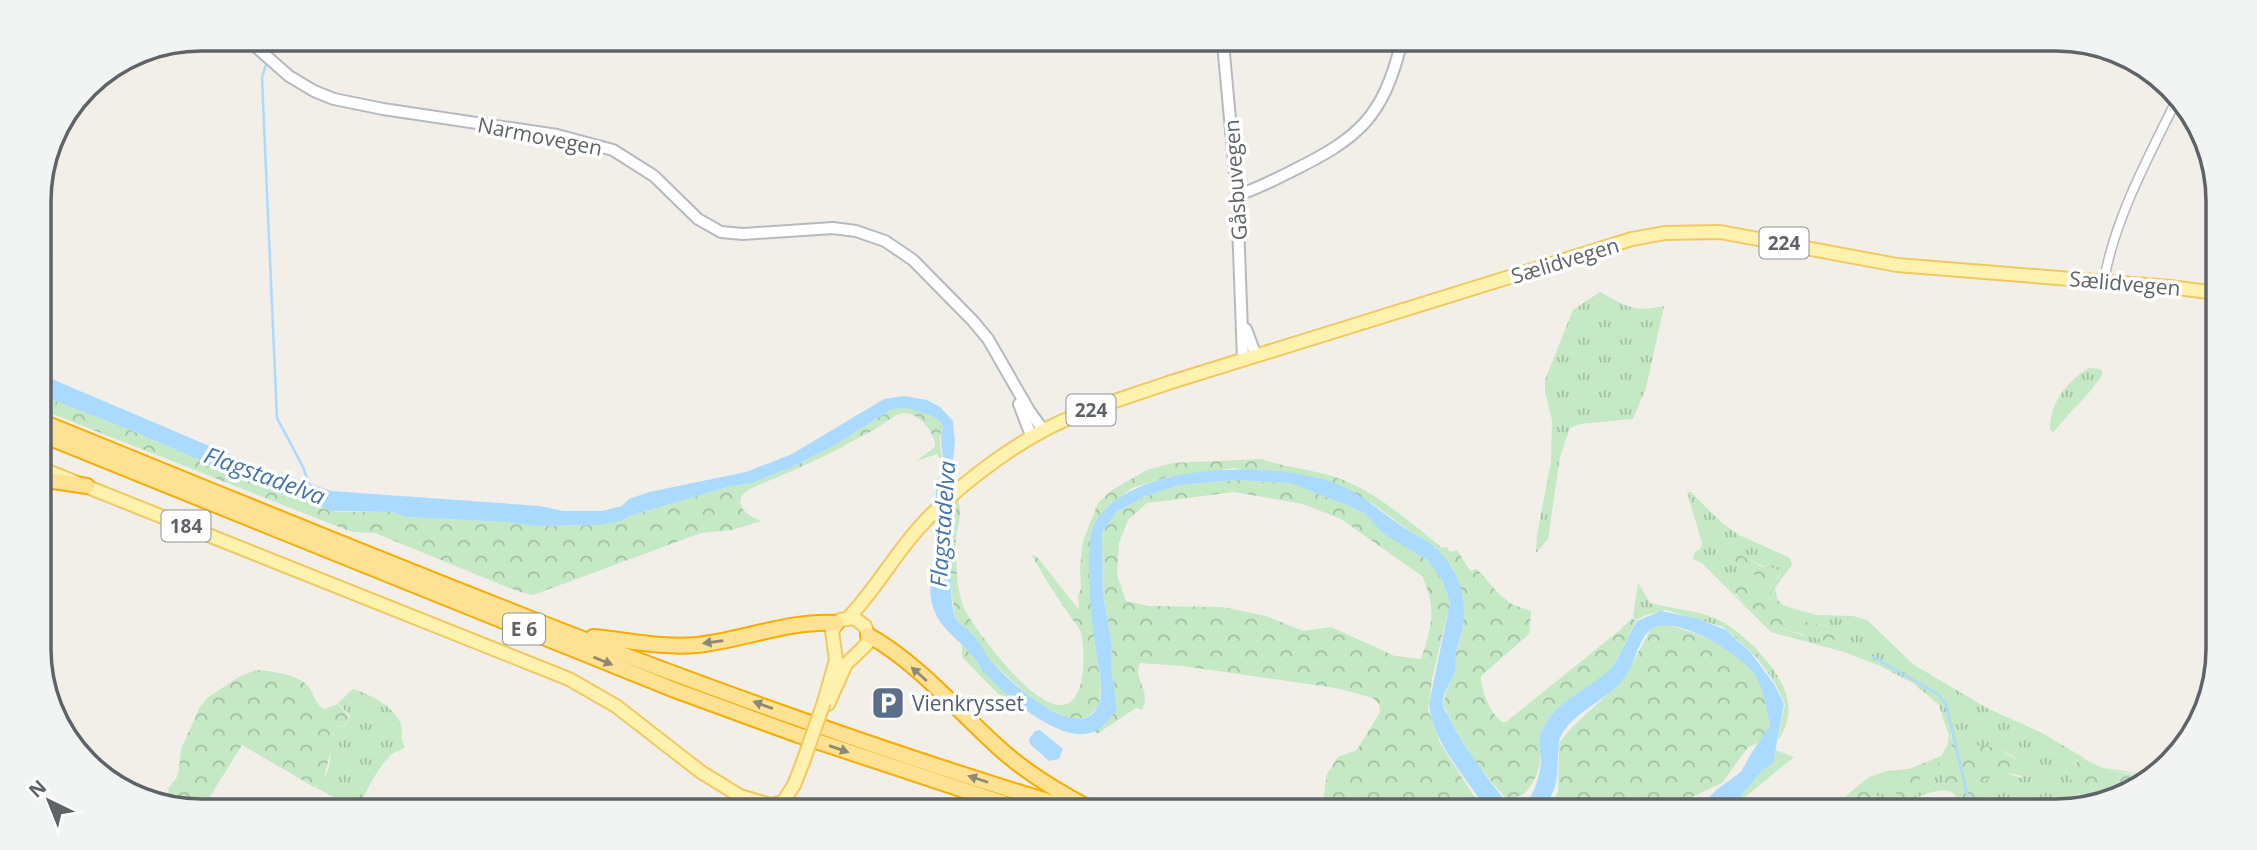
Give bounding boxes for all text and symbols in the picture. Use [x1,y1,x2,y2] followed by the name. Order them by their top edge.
[475,110,605,162] street label: Narmovegen
[1217,119,1253,241] street label: Gåsbuvegen
[1760,228,1809,258] road number: 224
[1508,230,1622,290] street label: Sælidvegen
[2068,264,2182,302] street label: Sælidvegen
[1066,394,1116,426] road number: 224
[200,438,330,512] water label: Flagstadelva
[922,460,962,588] water label: Flagstadelva
[162,510,210,541] road number: 184
[503,614,545,644] road number: E 6
[702,637,724,648] one-way arrow
[593,655,614,666] one-way arrow
[911,666,928,682] one-way arrow
[869,684,907,722] parking icon: Vienkrysset
[912,689,1024,717] place label: Vienkrysset
[753,699,774,710] one-way arrow
[829,744,850,755] one-way arrow
[14,766,84,836] north arrow
[23,774,52,803] text: N
[967,774,988,784] one-way arrow

